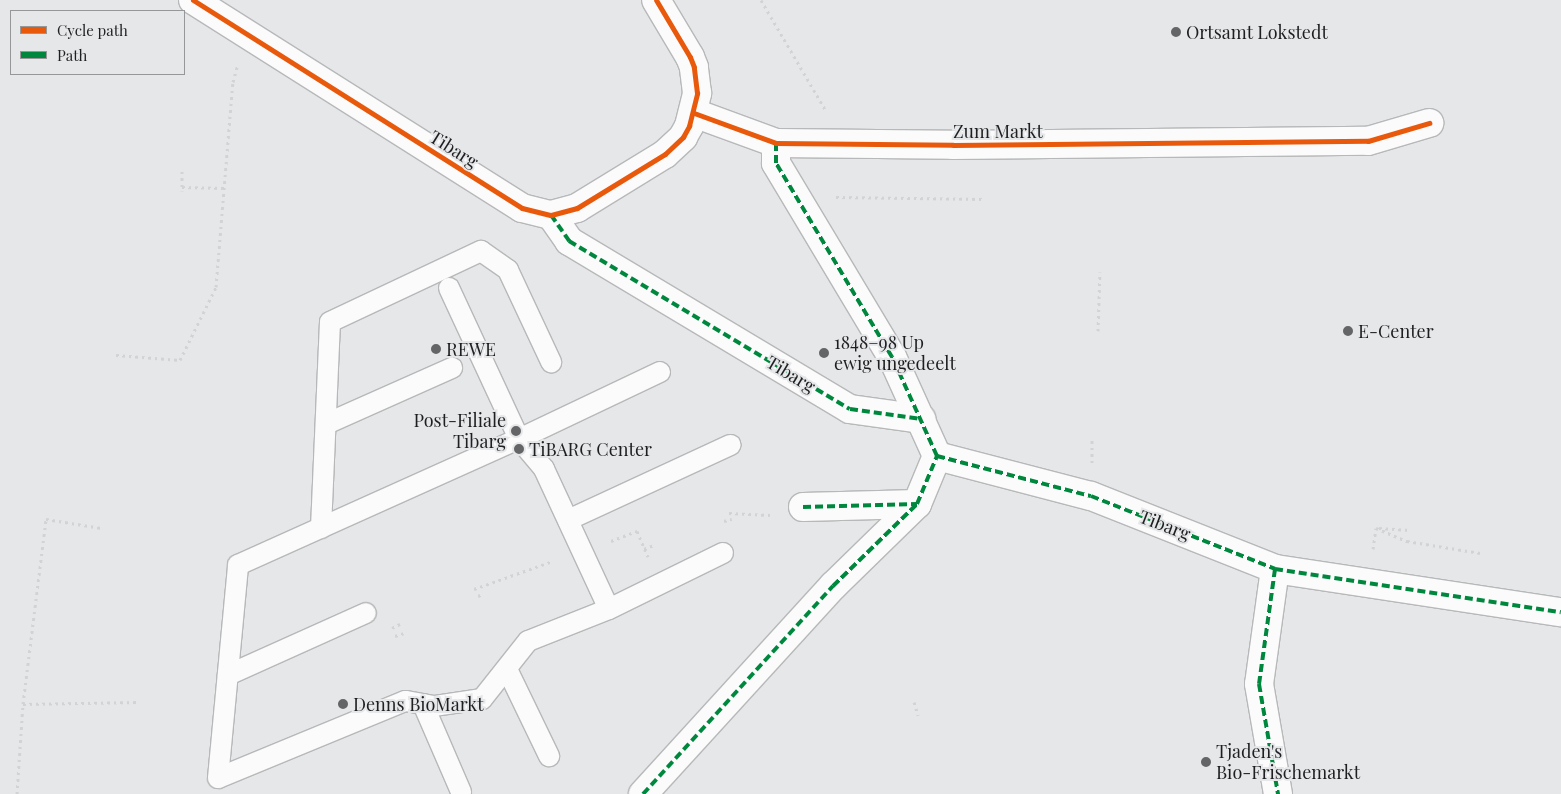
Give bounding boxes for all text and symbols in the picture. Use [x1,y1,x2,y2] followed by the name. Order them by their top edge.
[10,10,185,75] legend
[57,20,128,40] text: Cycle path
[1186,21,1328,43] place label: Ortsamt Lokstedt
[1170,26,1182,38] marker: Ortsamt Lokstedt
[57,45,87,65] text: Path
[953,120,1043,142] street label: Zum Markt
[426,126,482,172] street label: Tibarg
[1358,320,1434,342] place label: E-Center
[1342,325,1354,337] marker: E-Center
[834,332,956,374] place label: 1848–98 Up ewig ungedeelt
[446,338,496,360] place label: REWE
[430,343,442,355] marker: REWE
[818,347,830,359] marker: 1848–98 Up ewig ungedeelt
[763,351,819,397] street label: Tibarg
[413,410,506,452] place label: Post-Filiale Tibarg
[510,425,522,437] marker: Post-Filiale Tibarg
[529,438,652,460] place label: TiBARG Center
[513,443,525,455] marker: TiBARG Center
[1136,505,1194,545] street label: Tibarg
[353,693,484,715] place label: Denns BioMarkt
[337,698,349,710] marker: Denns BioMarkt
[1216,741,1360,784] place label: Tjaden's Bio-Frischemarkt
[1200,756,1212,768] marker: Tjaden's Bio-Frischemarkt

